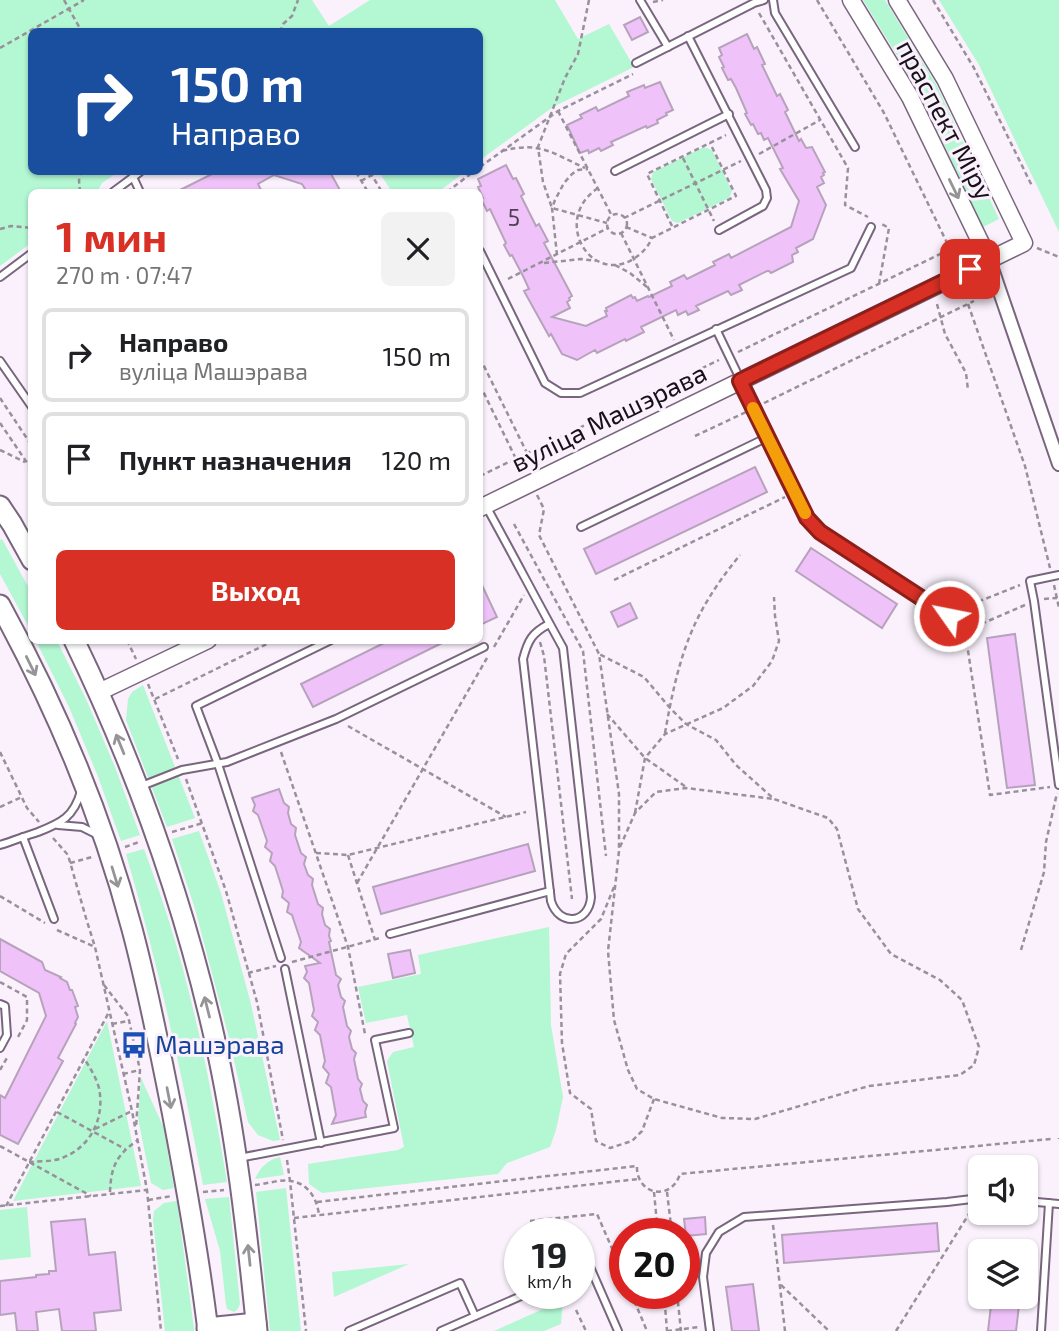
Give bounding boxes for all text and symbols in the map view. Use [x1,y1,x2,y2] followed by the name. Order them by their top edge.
[890,34,1002,205] street label: праспект Міру
[171,53,304,112] text: 150 m
[56,56,147,147] icon: right
[171,113,301,151] text: Направо
[948,178,962,199] one-way arrow
[508,203,520,231] house number: 5
[56,210,167,260] text: 1 мин
[381,212,455,286] button: close
[940,239,1000,299] pin
[951,250,989,288] icon: arrive
[56,261,193,289] text: 270 m · 07:47
[119,326,228,357] text: Направо
[60,336,98,374] icon: right
[382,340,451,371] text: 150 m
[506,356,712,478] street label: вуліца Машэрава
[119,357,308,385] text: вуліца Машэрава
[60,440,98,478] icon: arrive
[119,444,352,475] text: Пункт назначения
[382,444,451,475] text: 120 m
[56,550,455,630] button: Выход
[912,579,986,653] position arrow
[25,655,39,676] one-way arrow
[113,734,126,756] one-way arrow
[110,865,123,887] one-way arrow
[200,996,213,1019] one-way arrow
[155,1028,285,1059] place label: Машэрава
[119,1030,149,1060] bus stop icon: Машэрава
[163,1086,177,1108] one-way arrow
[968,1155,1038,1309] map controls
[968,1155,1038,1225] button: sound
[609,1218,700,1309] speed limit sign: 20
[532,1233,567,1275] text: 19
[968,1239,1038,1309] button: layers
[243,1244,256,1267] one-way arrow
[527,1270,572,1292] text: km/h

